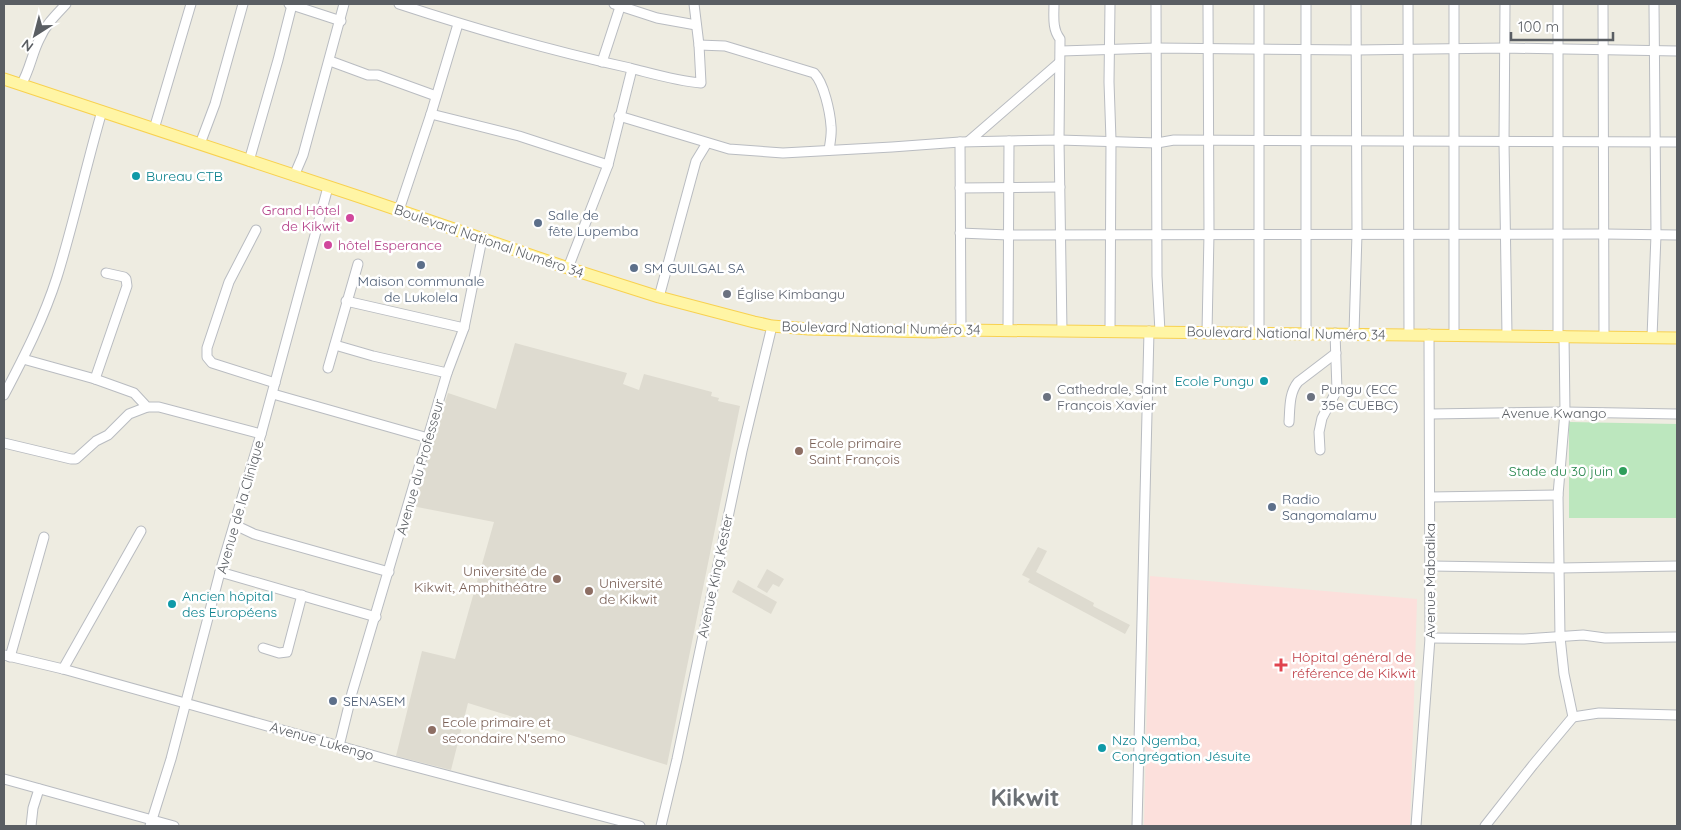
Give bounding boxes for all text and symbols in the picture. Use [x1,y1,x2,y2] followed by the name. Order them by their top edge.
[10,10,60,60] north arrow
[1511,10,1614,42] scale bar
[1518,17,1559,36] text: 100 m
[18,35,37,56] text: N
[146,167,223,185] place label: Bureau CTB
[130,170,142,182] marker: Bureau CTB
[392,200,586,282] street label: Boulevard National Numéro 34
[262,201,340,235] place label: Grand Hôtel de Kikwit
[548,206,638,240] place label: Salle de fête Lupemba
[344,212,356,224] marker: Grand Hôtel de Kikwit
[532,217,544,229] marker: Salle de fête Lupemba
[338,236,442,254] place label: hôtel Esperance
[322,239,334,251] marker: hôtel Esperance
[415,259,427,271] marker: Maison communale de Lukolela
[644,259,745,277] place label: SM GUILGAL SA
[628,262,640,274] marker: SM GUILGAL SA
[358,272,484,306] place label: Maison communale de Lukolela
[737,285,845,303] place label: Église Kimbangu
[721,288,733,300] marker: Église Kimbangu
[781,317,981,339] street label: Boulevard National Numéro 34
[1186,322,1386,344] street label: Boulevard National Numéro 34
[1175,372,1254,390] place label: Ecole Pungu
[1258,375,1270,387] marker: Ecole Pungu
[1057,380,1167,414] place label: Cathedrale, Saint François Xavier
[1321,380,1398,414] place label: Pungu (ECC 35e CUEBC)
[1041,391,1053,403] marker: Cathedrale, Saint François Xavier
[1305,391,1317,403] marker: Pungu (ECC 35e CUEBC)
[392,396,448,537] street label: Avenue du Professeur
[1501,404,1607,422] street label: Avenue Kwango
[809,434,902,468] place label: Ecole primaire Saint François
[212,438,268,576] street label: Avenue de la Clinique
[793,445,805,457] marker: Ecole primaire Saint François
[1509,462,1613,480] place label: Stade du 30 juin
[1617,465,1629,477] marker: Stade du 30 juin
[1282,490,1377,524] place label: Radio Sangomalamu
[1266,501,1278,513] marker: Radio Sangomalamu
[693,512,737,640] street label: Avenue King Kester
[1421,523,1439,639] street label: Avenue Mabadika
[414,562,547,596] place label: Université de Kikwit, Amphithéâtre
[551,573,563,585] marker: Université de Kikwit, Amphithéâtre
[599,574,663,608] place label: Université de Kikwit
[583,585,595,597] marker: Université de Kikwit
[182,587,277,621] place label: Ancien hôpital des Européens
[166,598,178,610] marker: Ancien hôpital des Européens
[1292,648,1416,682] place label: Hôpital général de référence de Kikwit
[1274,658,1288,672] marker: Hôpital général de référence de Kikwit
[343,692,405,710] place label: SENASEM
[327,695,339,707] marker: SENASEM
[442,713,566,747] place label: Ecole primaire et secondaire N'semo
[268,718,376,764] street label: Avenue Lukengo
[426,724,438,736] marker: Ecole primaire et secondaire N'semo
[1112,731,1251,765] place label: Nzo Ngemba, Congrégation Jésuite
[1096,742,1108,754] marker: Nzo Ngemba, Congrégation Jésuite
[991,782,1059,812] district label: Kikwit

